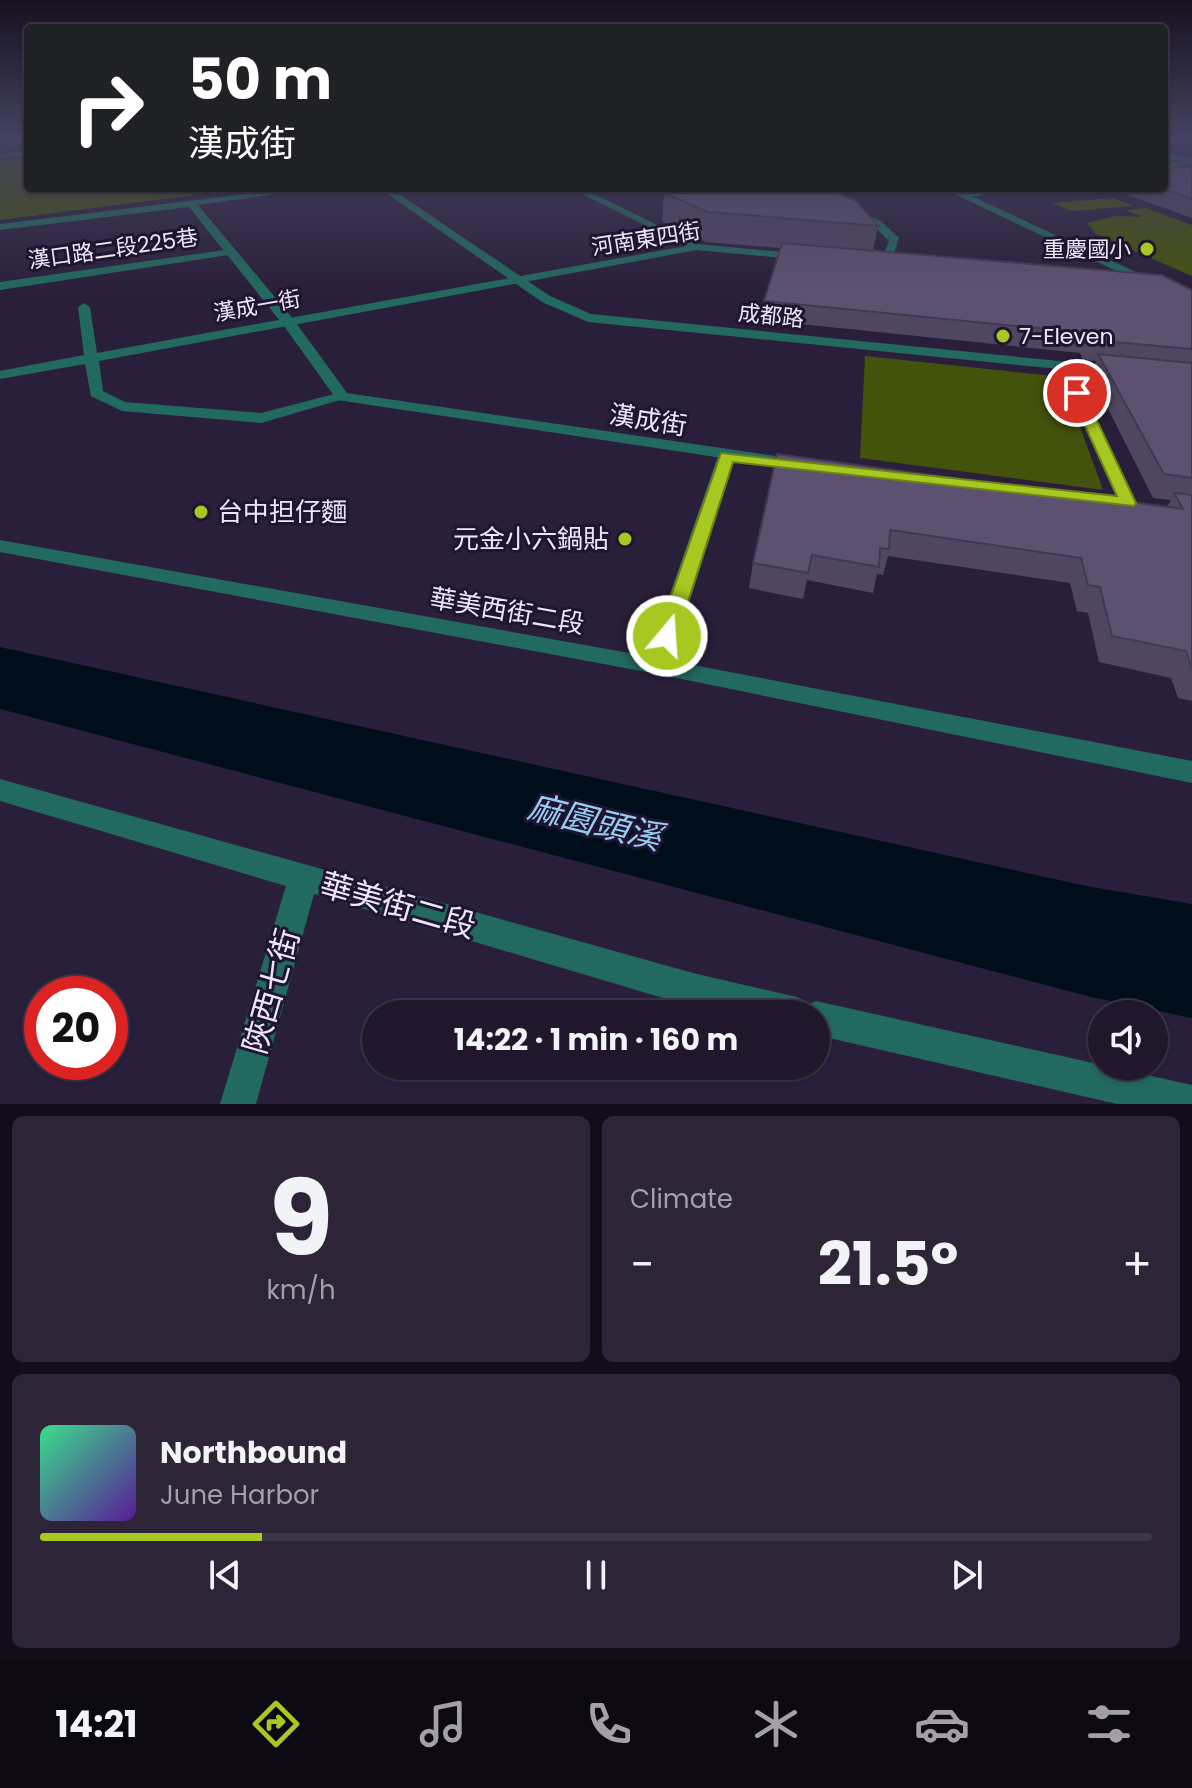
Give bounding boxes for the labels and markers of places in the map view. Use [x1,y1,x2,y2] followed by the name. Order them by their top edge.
[1043,234,1131,265] place label: 重慶國小
[1138,240,1156,258] marker: 重慶國小
[1019,321,1114,352] place label: 7-Eleven
[994,327,1012,345] marker: 7-Eleven
[1043,359,1111,427] pin
[217,494,347,530] place label: 台中担仔麵
[192,503,210,521] marker: 台中担仔麵
[453,521,609,557] place label: 元金小六鍋貼
[616,530,634,548] marker: 元金小六鍋貼

